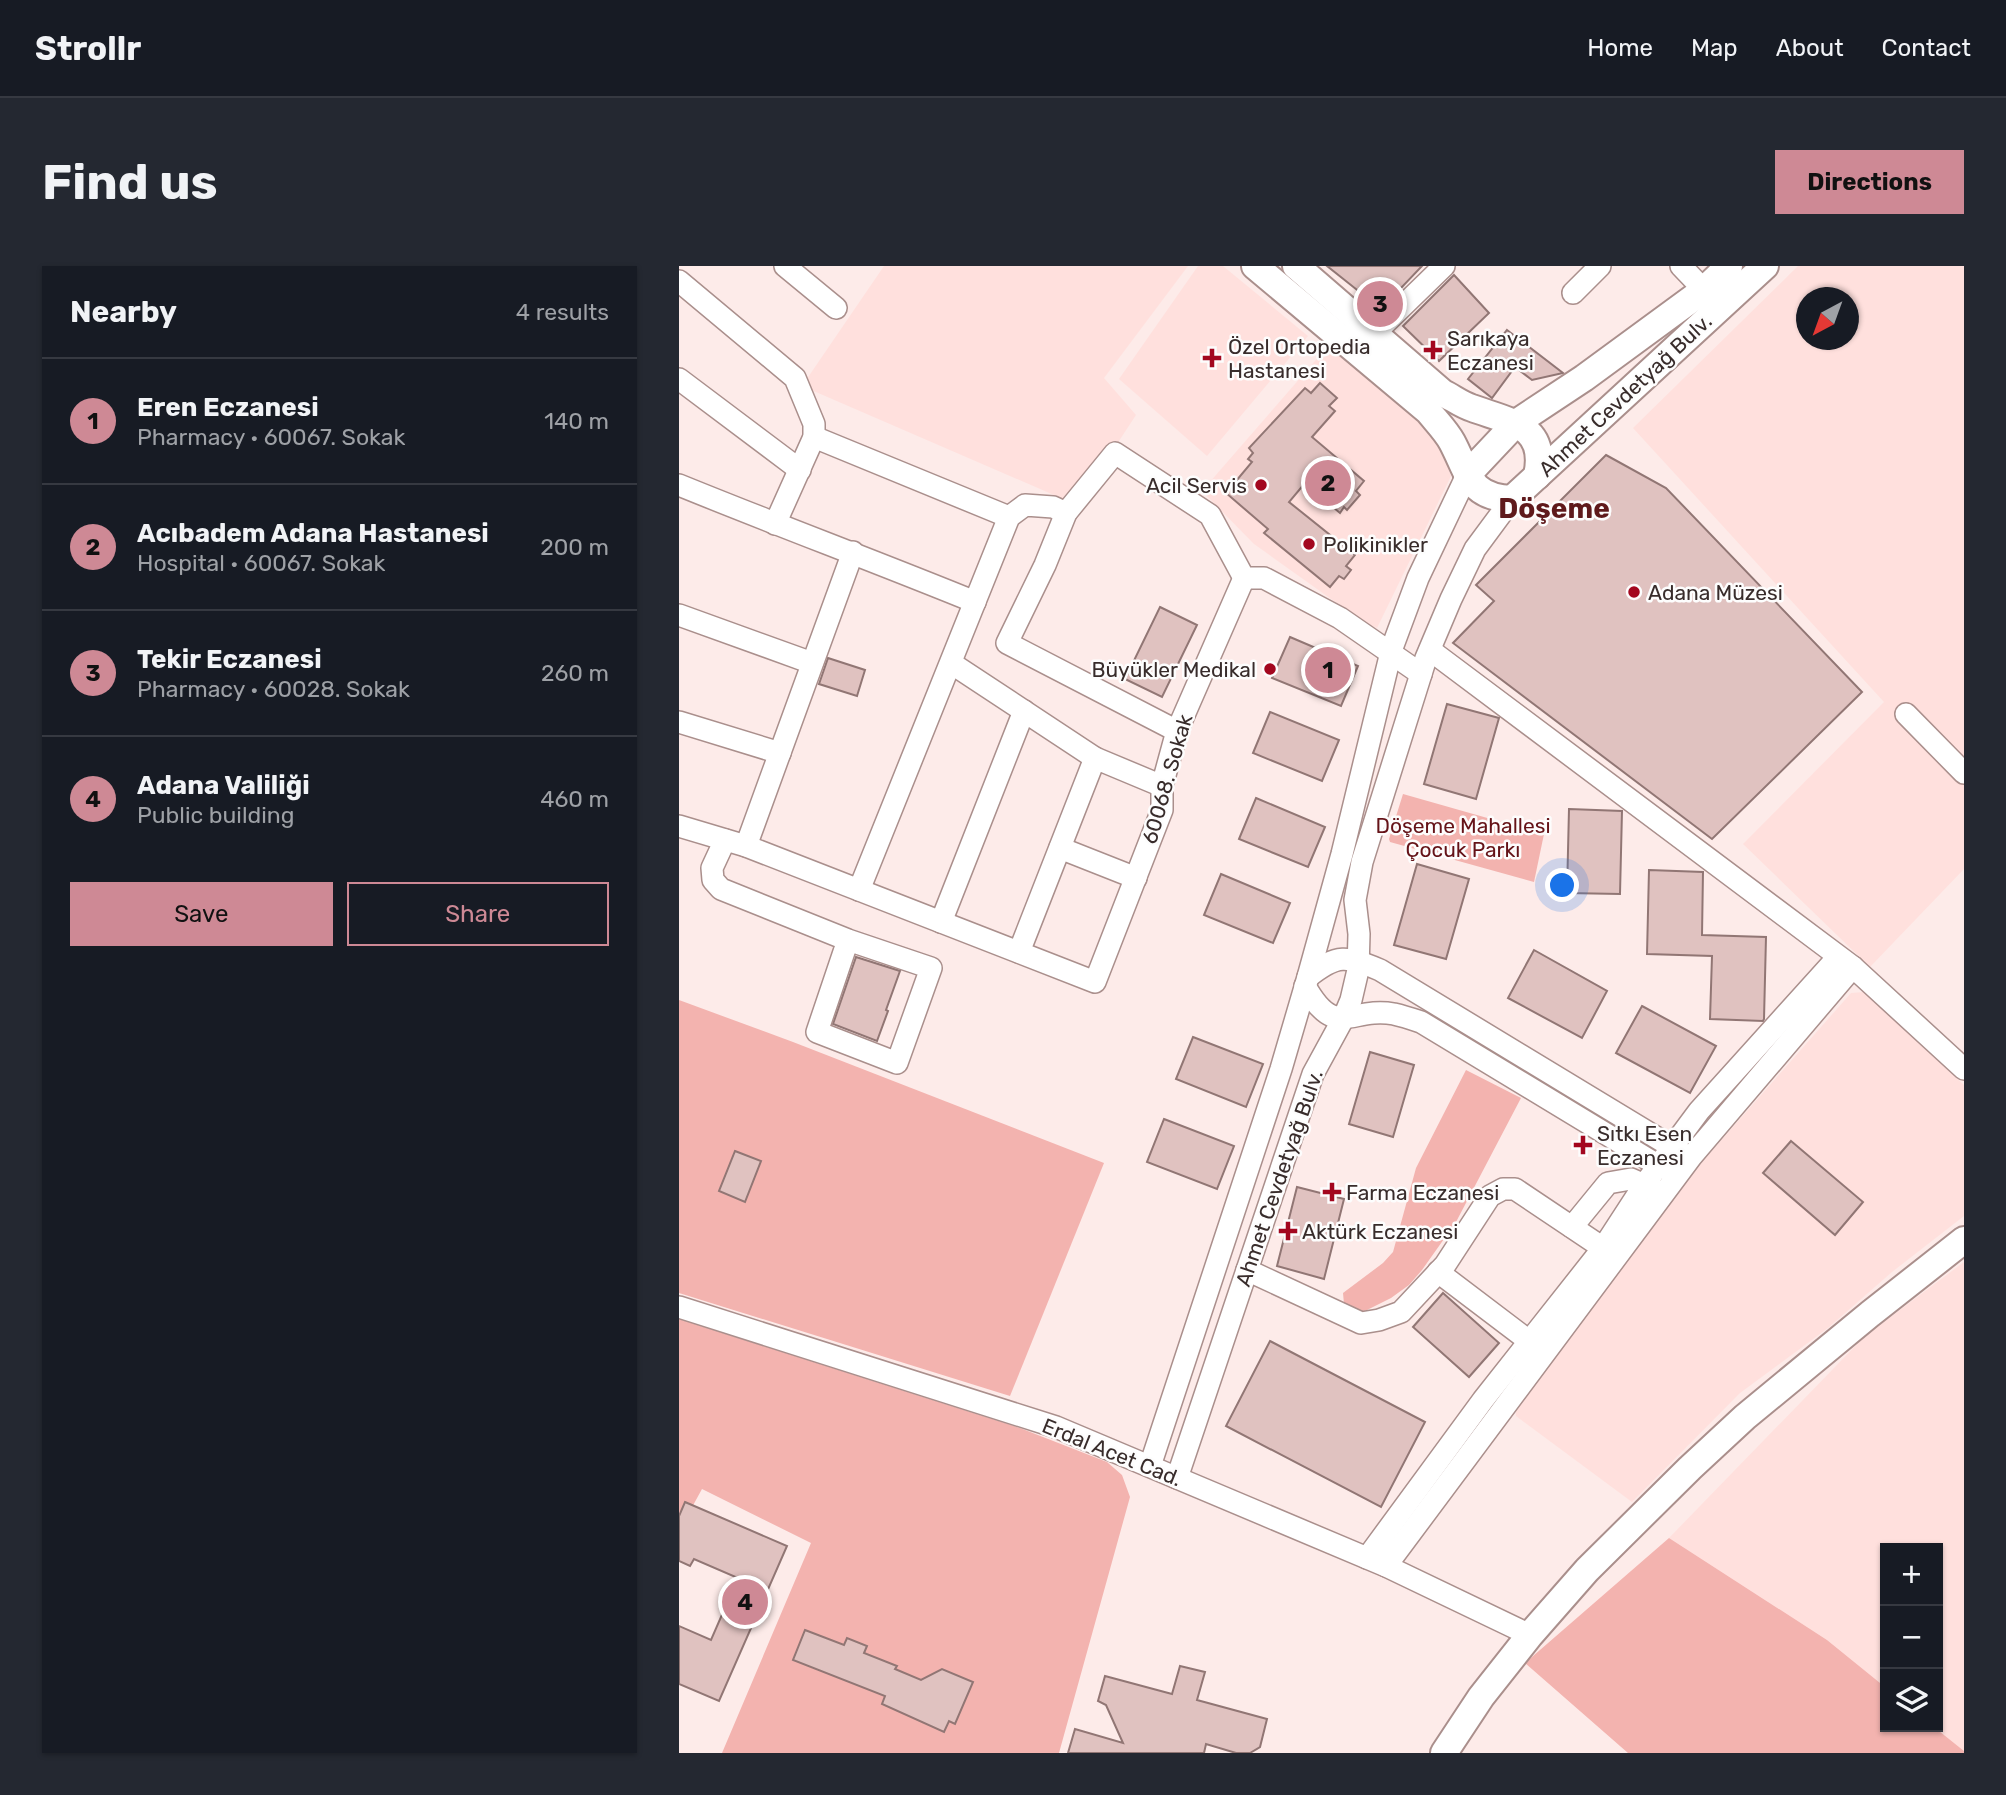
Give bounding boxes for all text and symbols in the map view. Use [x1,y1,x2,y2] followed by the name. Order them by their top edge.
[35,29,141,68] text: Strollr
[1587,34,1653,62] text: Home
[1691,34,1738,62] text: Map
[1776,34,1844,62] text: About
[1882,34,1971,62] text: Contact
[1775,150,1964,214] button: Directions
[42,153,218,211] text: Find us
[1357,278,1403,330] pin: 3
[1796,287,1859,350] north arrow
[70,294,177,330] text: Nearby
[516,298,609,326] text: 4 results
[1533,308,1717,482] street label: Ahmet Cevdetyağ Bulv.
[1447,326,1534,375] place label: Sarıkaya Eczanesi
[1228,334,1371,383] place label: Özel Ortopedia Hastanesi
[1425,342,1441,358] marker: Sarıkaya Eczanesi
[1202,348,1222,368] marker: Özel Ortopedia Hastanesi
[137,392,319,423] text: Eren Eczanesi
[87,407,99,435] text: 1
[544,407,609,435] text: 140 m
[137,423,405,451] text: Pharmacy · 60067. Sokak
[1305,457,1351,509] pin: 2
[1146,473,1247,498] place label: Acil Servis
[1253,477,1269,493] marker: Acil Servis
[1498,492,1610,525] district label: Döşeme
[137,518,489,549] text: Acıbadem Adana Hastanesi
[1323,532,1428,557] place label: Polikinikler
[86,533,100,561] text: 2
[540,533,609,561] text: 200 m
[1301,536,1317,552] marker: Polikinikler
[137,549,385,577] text: Hospital · 60067. Sokak
[1648,580,1783,605] place label: Adana Müzesi
[1626,584,1642,600] marker: Adana Müzesi
[137,644,322,675] text: Tekir Eczanesi
[1305,644,1351,696] pin: 1
[1091,657,1256,682] place label: Büyükler Medikal
[85,659,101,687] text: 3
[541,659,609,687] text: 260 m
[1262,661,1278,677] marker: Büyükler Medikal
[137,675,410,703] text: Pharmacy · 60028. Sokak
[1137,711,1197,847] street label: 60068. Sokak
[137,770,310,801] text: Adana Valiliği
[85,785,101,813] text: 4
[540,785,609,813] text: 460 m
[137,801,294,829] text: Public building
[1376,813,1550,862] park label: Döşeme Mahallesi Çocuk Parkı
[1545,868,1579,902] your location
[70,882,333,946] button: Save
[347,882,609,946] button: Share
[1230,1066,1328,1290] street label: Ahmet Cevdetyağ Bulv.
[1597,1121,1692,1170] place label: Sıtkı Esen Eczanesi
[1575,1137,1591,1153] marker: Sıtkı Esen Eczanesi
[1346,1180,1499,1205] place label: Farma Eczanesi
[1324,1184,1340,1200] marker: Farma Eczanesi
[1302,1219,1458,1244] place label: Aktürk Eczanesi
[1280,1223,1296,1239] marker: Aktürk Eczanesi
[1039,1413,1185,1491] street label: Erdal Acet Cad.
[1880,1543,1943,1732] map controls
[1880,1543,1943,1606] button: +
[722,1576,768,1628] pin: 4
[1880,1606,1943,1669] button: −
[1880,1669,1943,1732] button: layers

